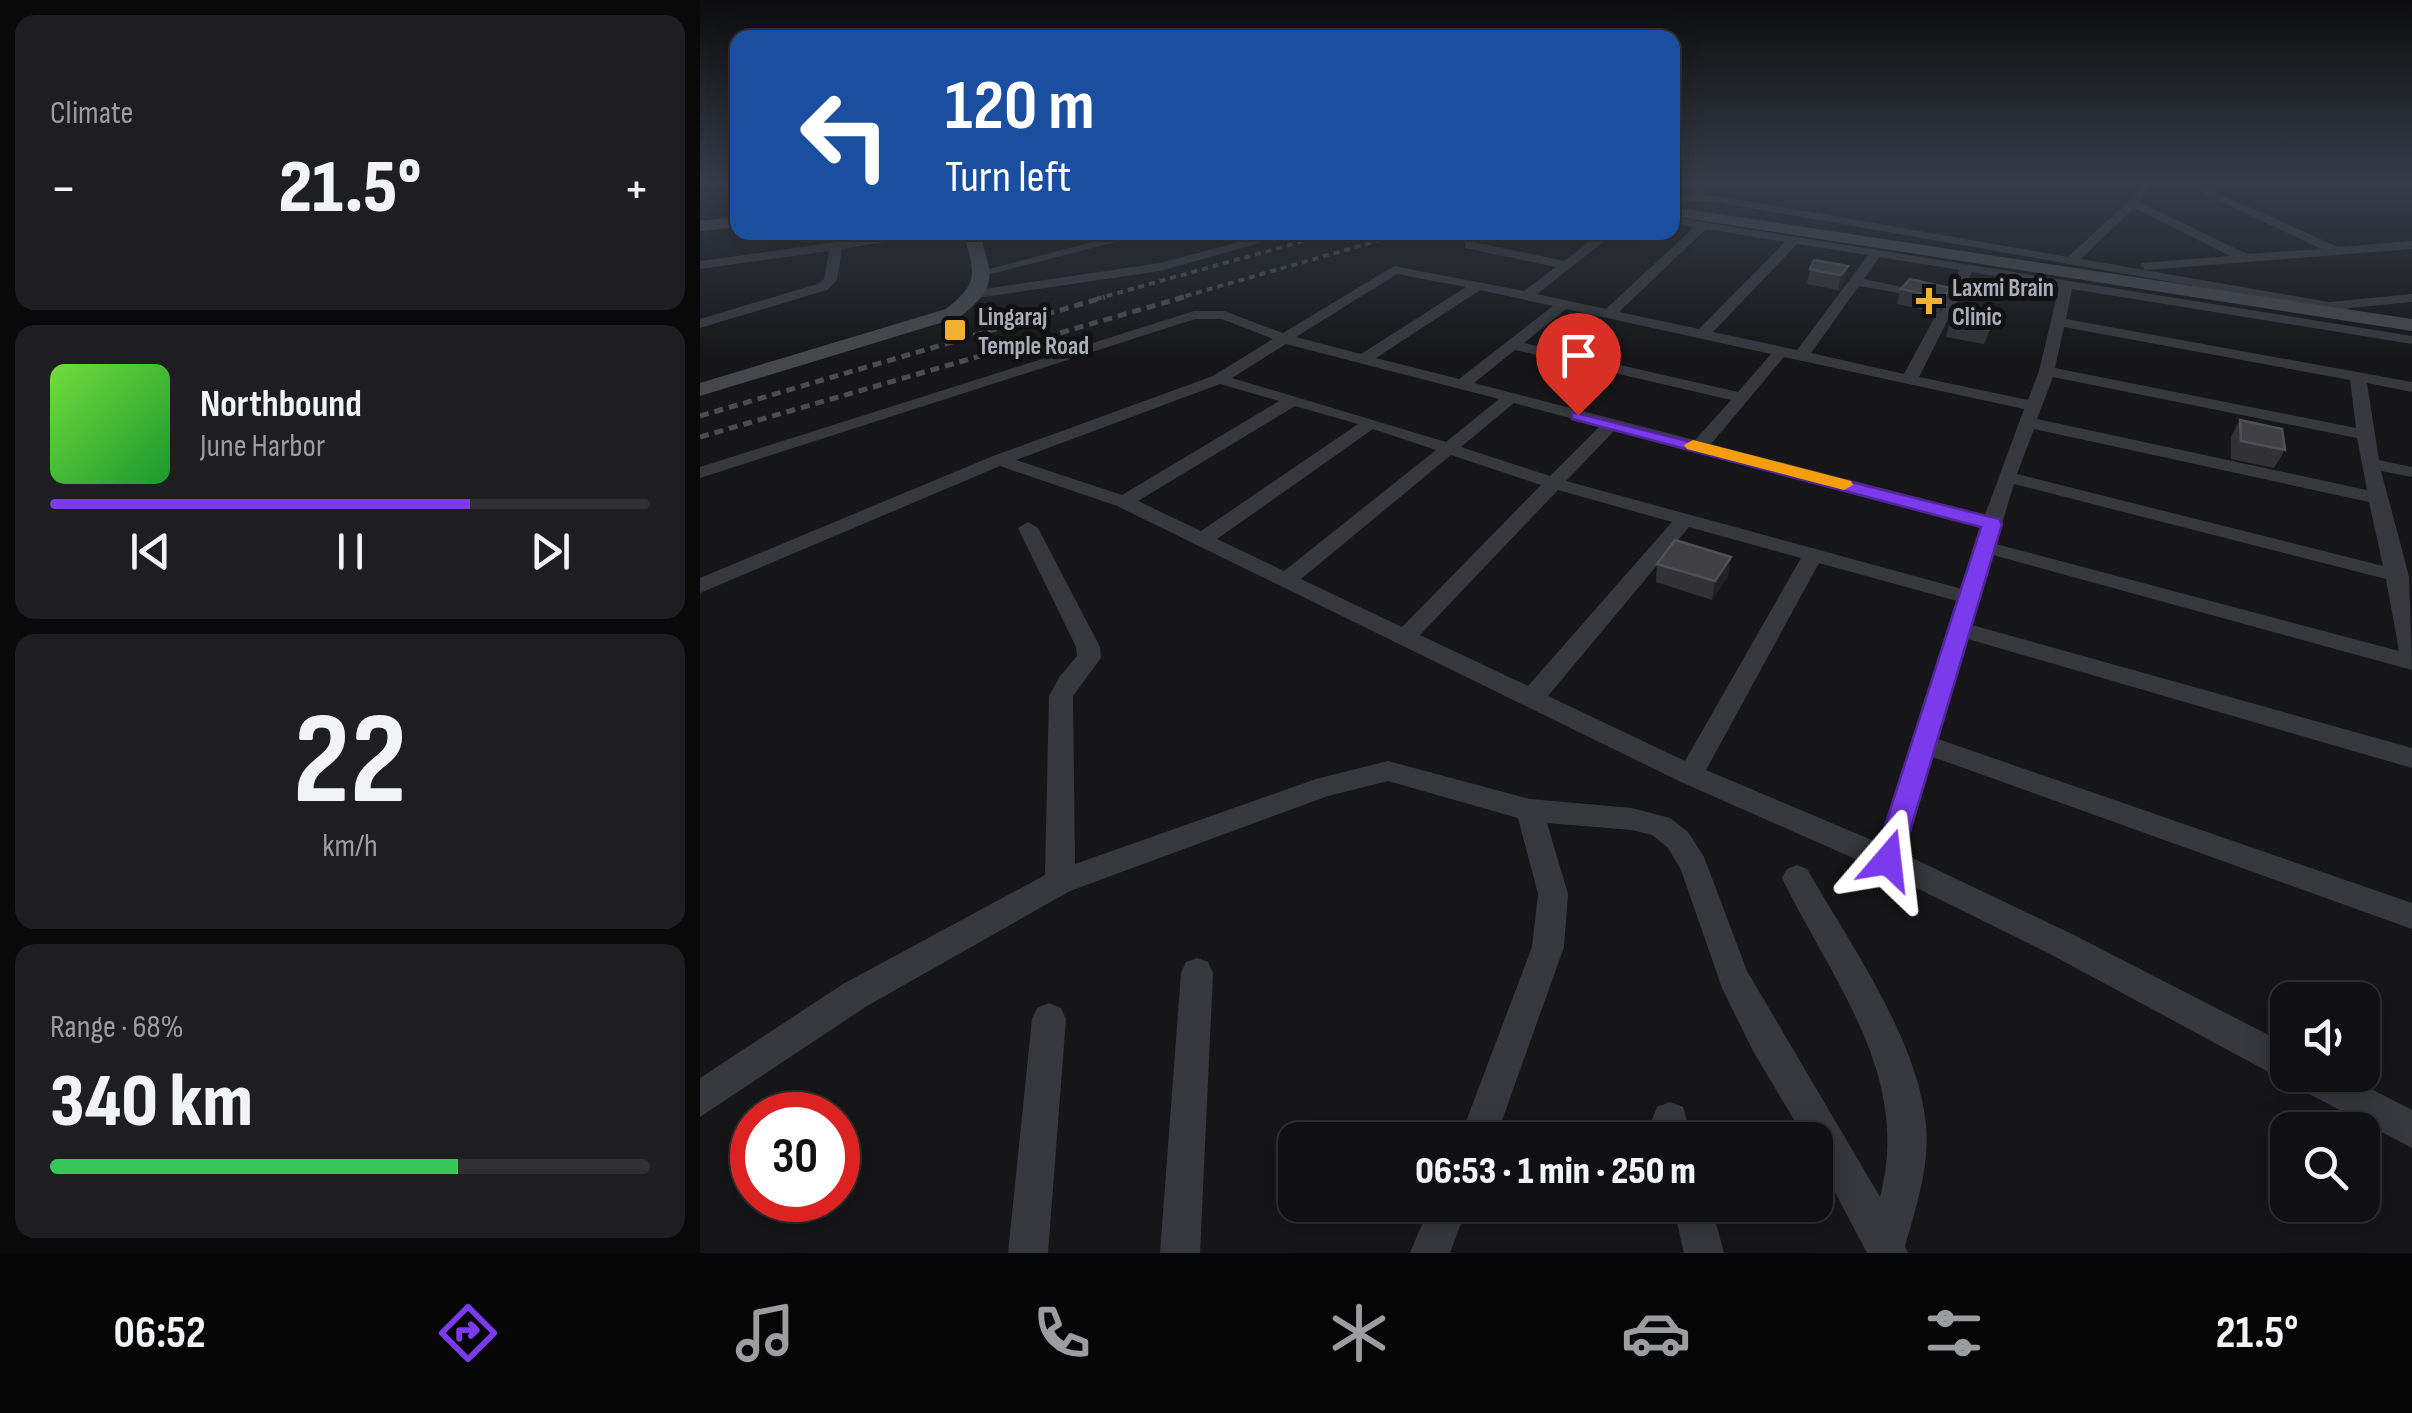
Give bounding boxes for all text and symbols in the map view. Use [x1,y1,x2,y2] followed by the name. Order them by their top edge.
[945,65,1095,149] text: 120 m
[780,70,910,200] icon: left
[50,94,133,133] text: Climate
[279,143,421,234] text: 21.5°
[945,150,1071,205] text: Turn left
[50,156,77,223] text: −
[623,156,650,223] text: +
[1952,273,2054,333] place label: Laxmi Brain Clinic
[1916,288,1942,314] marker: Laxmi Brain Clinic
[978,302,1089,362] place label: Lingaraj Temple Road
[1536,313,1621,416] pin
[942,317,968,343] marker: Lingaraj Temple Road
[1551,328,1606,383] icon: arrive
[200,382,362,427] text: Northbound
[200,427,325,466] text: June Harbor
[123,524,178,579] icon: previous
[323,524,378,579] icon: pause
[523,524,578,579] icon: next
[293,684,407,840] text: 22
[1836,808,1940,912] position arrow
[322,827,378,866] text: km/h
[2270,982,2380,1222] map controls
[2270,982,2380,1092] button: sound
[50,1008,184,1047] text: Range · 68%
[50,1057,253,1148] text: 340 km
[730,1092,860,1222] speed limit sign: 30
[2270,1112,2380,1222] button: search
[1415,1149,1696,1194] text: 06:53 · 1 min · 250 m
[433,1298,503,1368] icon: directions
[730,1298,800,1368] icon: music
[1027,1298,1097,1368] icon: phone
[1324,1298,1394,1368] icon: climate
[1621,1298,1691,1368] icon: car
[1919,1298,1989,1368] icon: filters
[114,1306,206,1361] text: 06:52
[2216,1306,2298,1361] text: 21.5°

